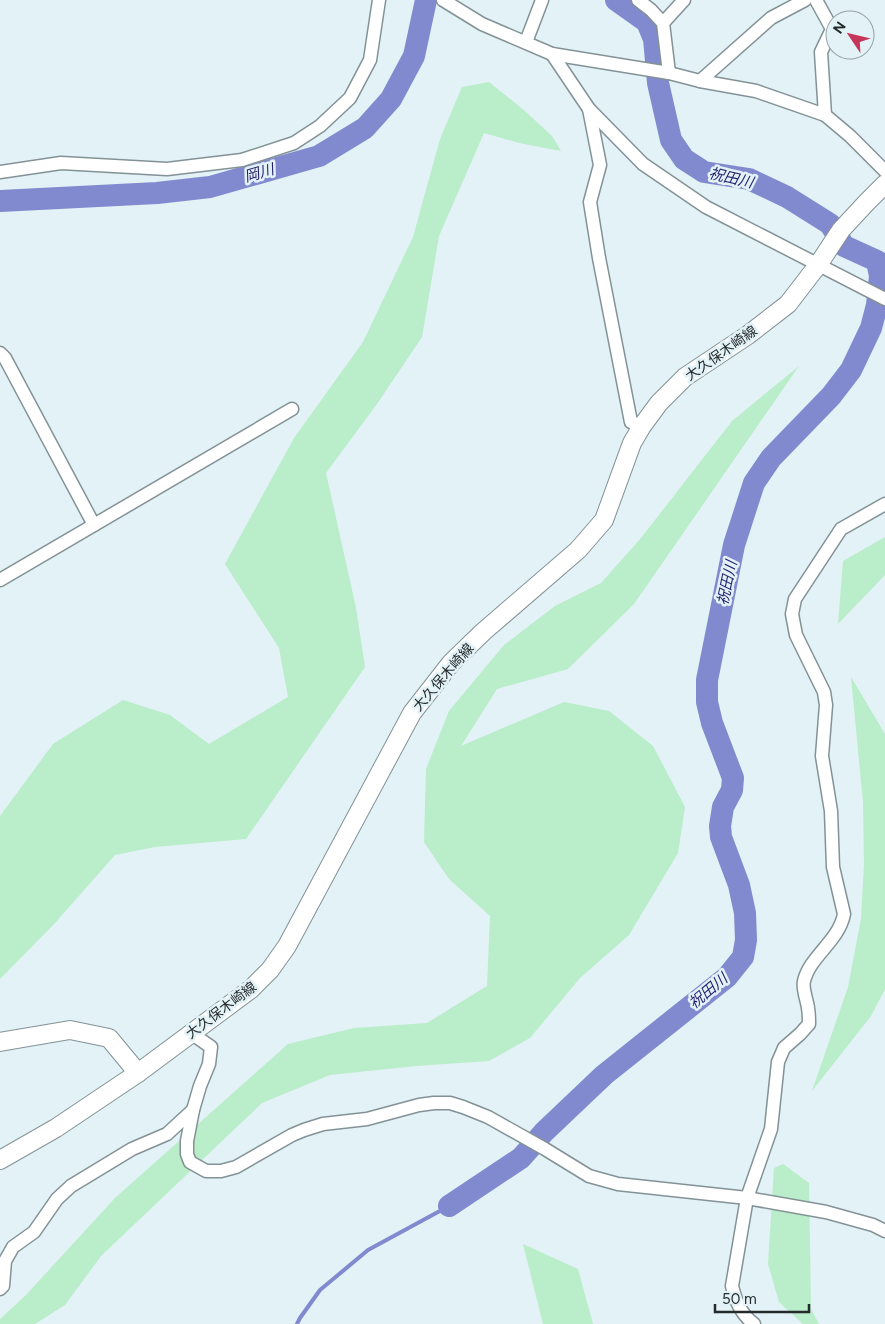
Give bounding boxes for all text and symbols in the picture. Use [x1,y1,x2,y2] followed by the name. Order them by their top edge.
[825,10,875,60] north arrow
[830,19,850,37] text: N
[242,160,278,186] water label: 岡川
[707,164,757,192] water label: 祝田川
[682,322,761,384] street label: 大久保木崎線
[714,557,741,607] water label: 祝田川
[409,640,477,715] street label: 大久保木崎線
[685,968,733,1012] water label: 祝田川
[183,978,260,1042] street label: 大久保木崎線
[715,1282,809,1314] scale bar
[722,1290,757,1308] text: 50 m

